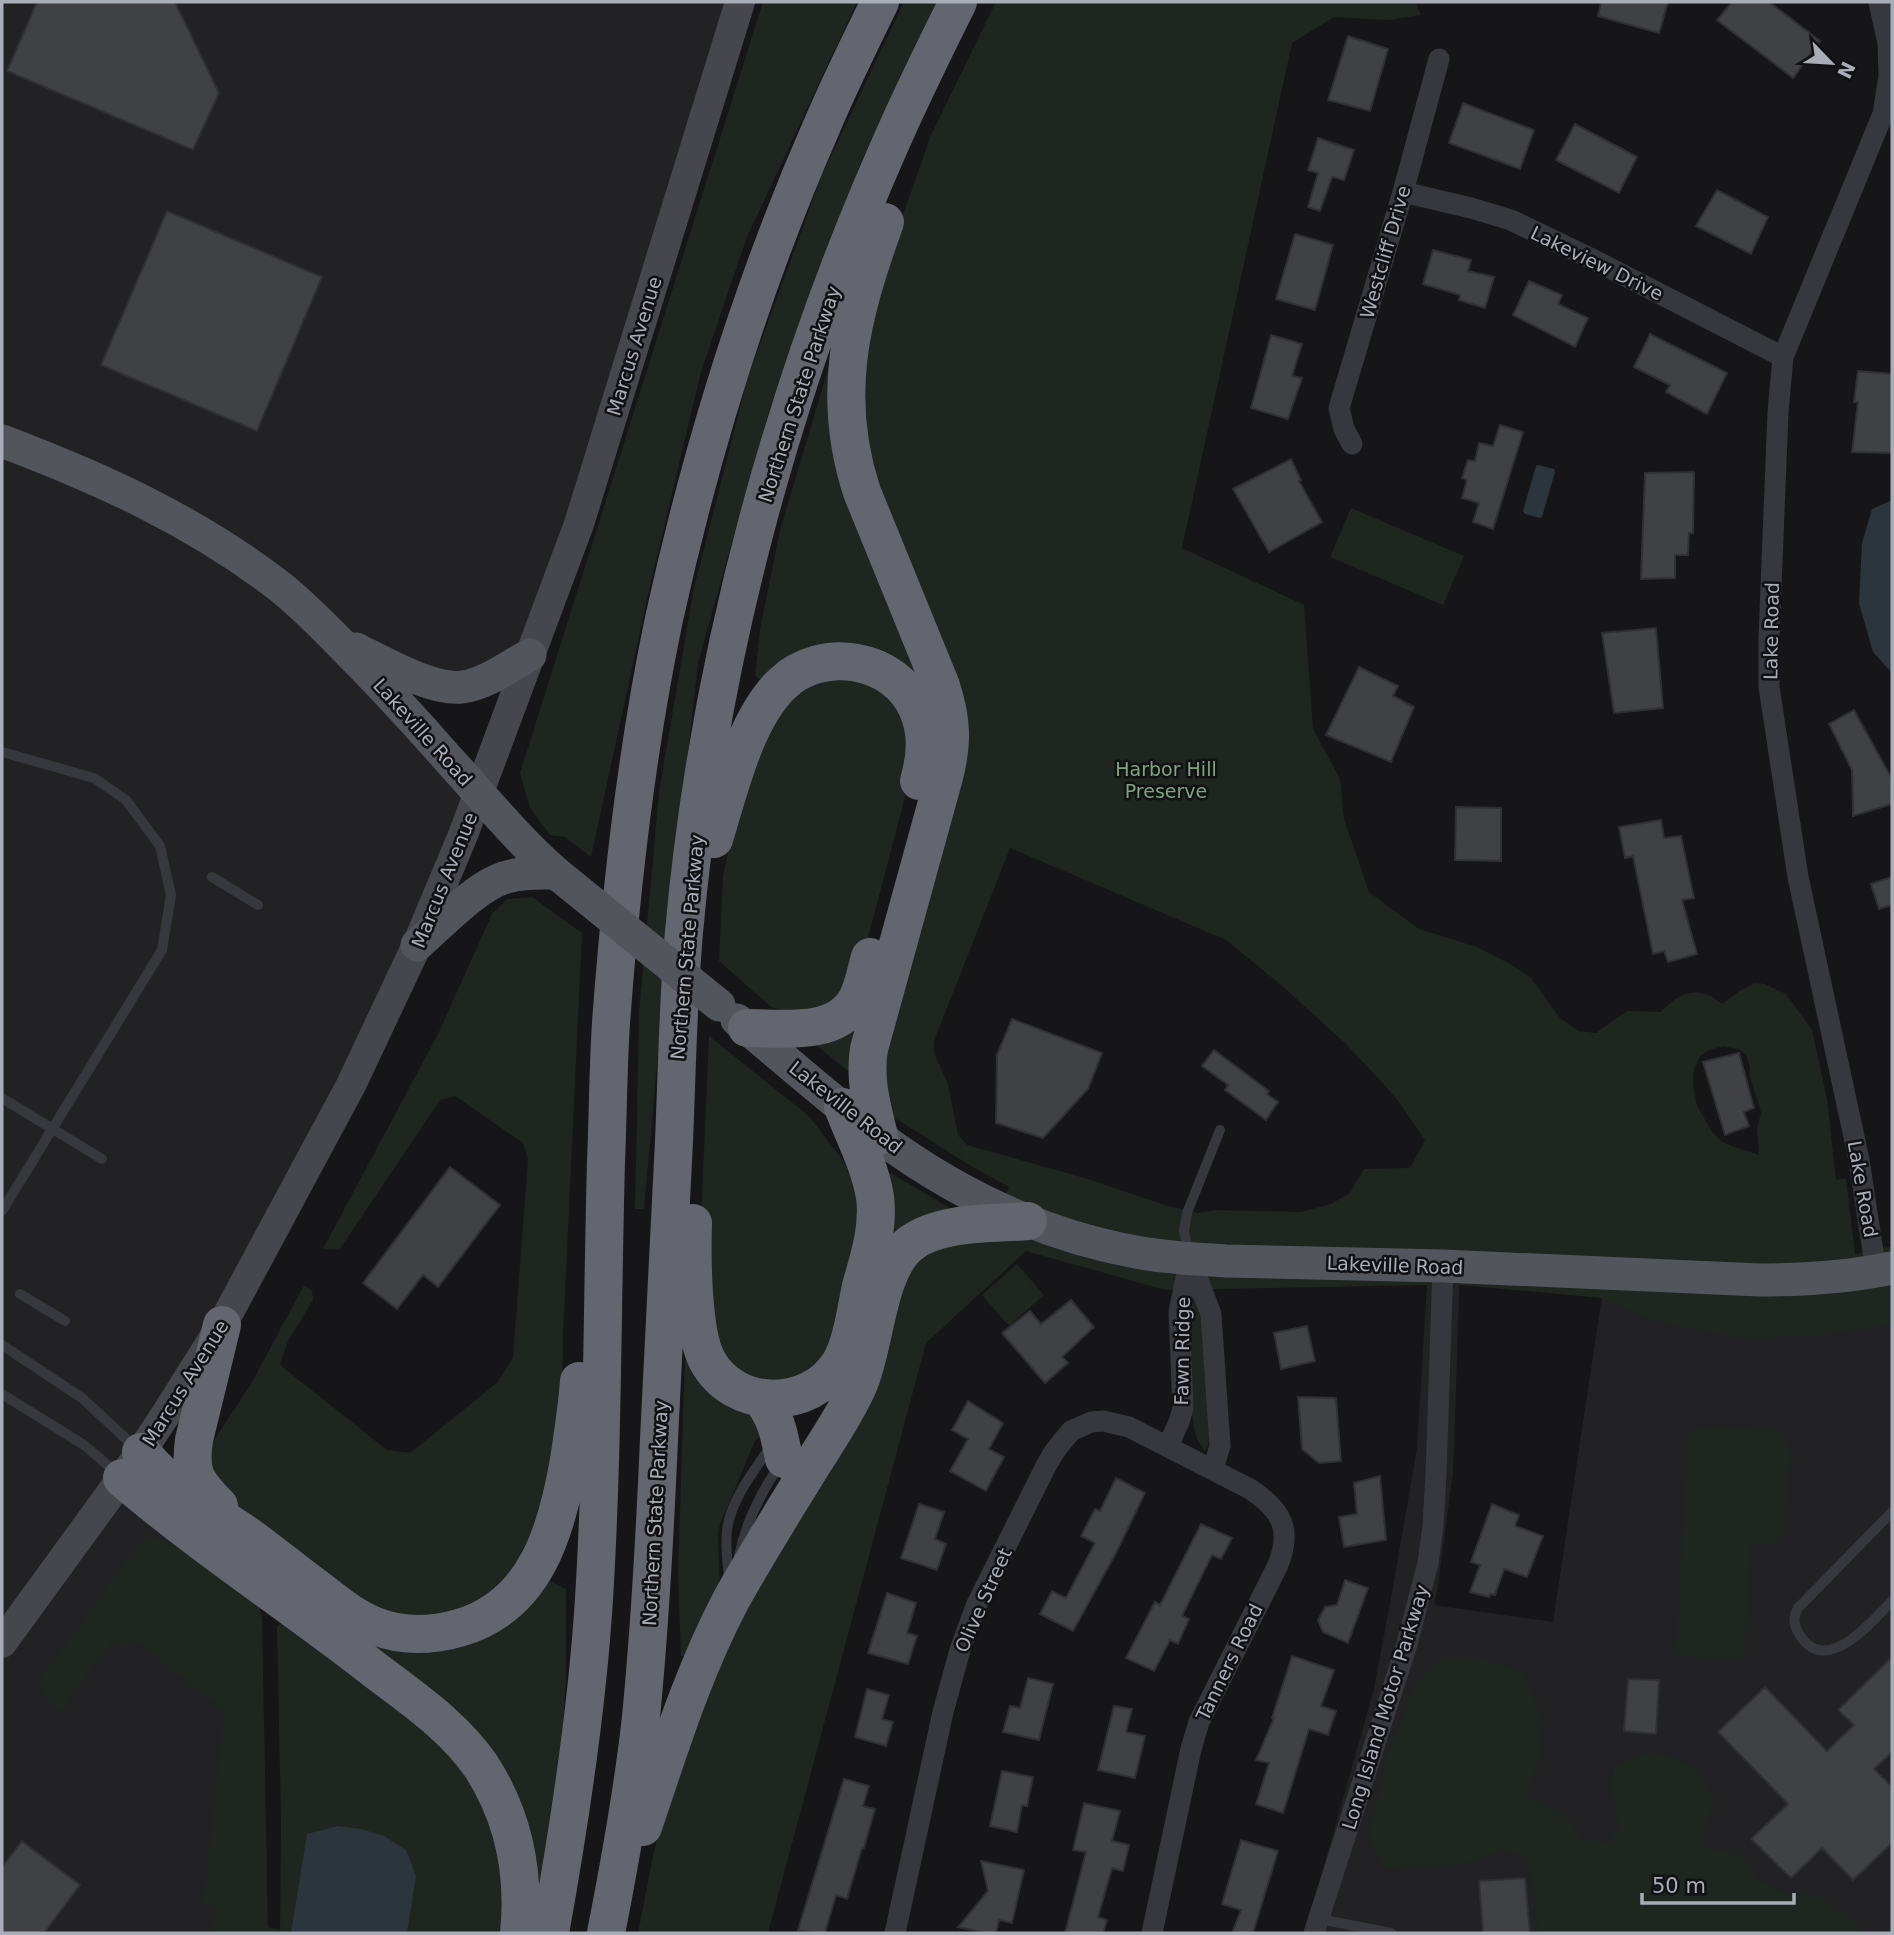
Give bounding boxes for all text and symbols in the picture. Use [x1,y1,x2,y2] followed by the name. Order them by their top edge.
[1796,28,1866,98] north arrow
[1833,58,1860,82] text: N
[1355,183,1415,321] street label: Westcliff Drive
[1527,221,1667,305] street label: Lakeview Drive
[602,274,666,418] street label: Marcus Avenue
[754,283,844,505] street label: Northern State Parkway
[1759,582,1783,680] street label: Lake Road
[369,674,477,790] street label: Lakeville Road
[1115,758,1217,802] park label: Harbor Hill Preserve
[407,809,481,951] street label: Marcus Avenue
[666,833,708,1061] street label: Northern State Parkway
[785,1056,907,1158] street label: Lakeville Road
[1844,1139,1882,1239] street label: Lake Road
[1326,1252,1464,1278] street label: Lakeville Road
[1170,1296,1194,1406] street label: Fawn Ridge
[137,1316,233,1450] street label: Marcus Avenue
[638,1399,672,1627] street label: Northern State Parkway
[950,1544,1016,1656] street label: Olive Street
[1337,1582,1433,1832] street label: Long Island Motor Parkway
[1191,1600,1267,1725] street label: Tanners Road
[1642,1862,1794,1906] scale bar
[1652,1874,1706,1898] text: 50 m

